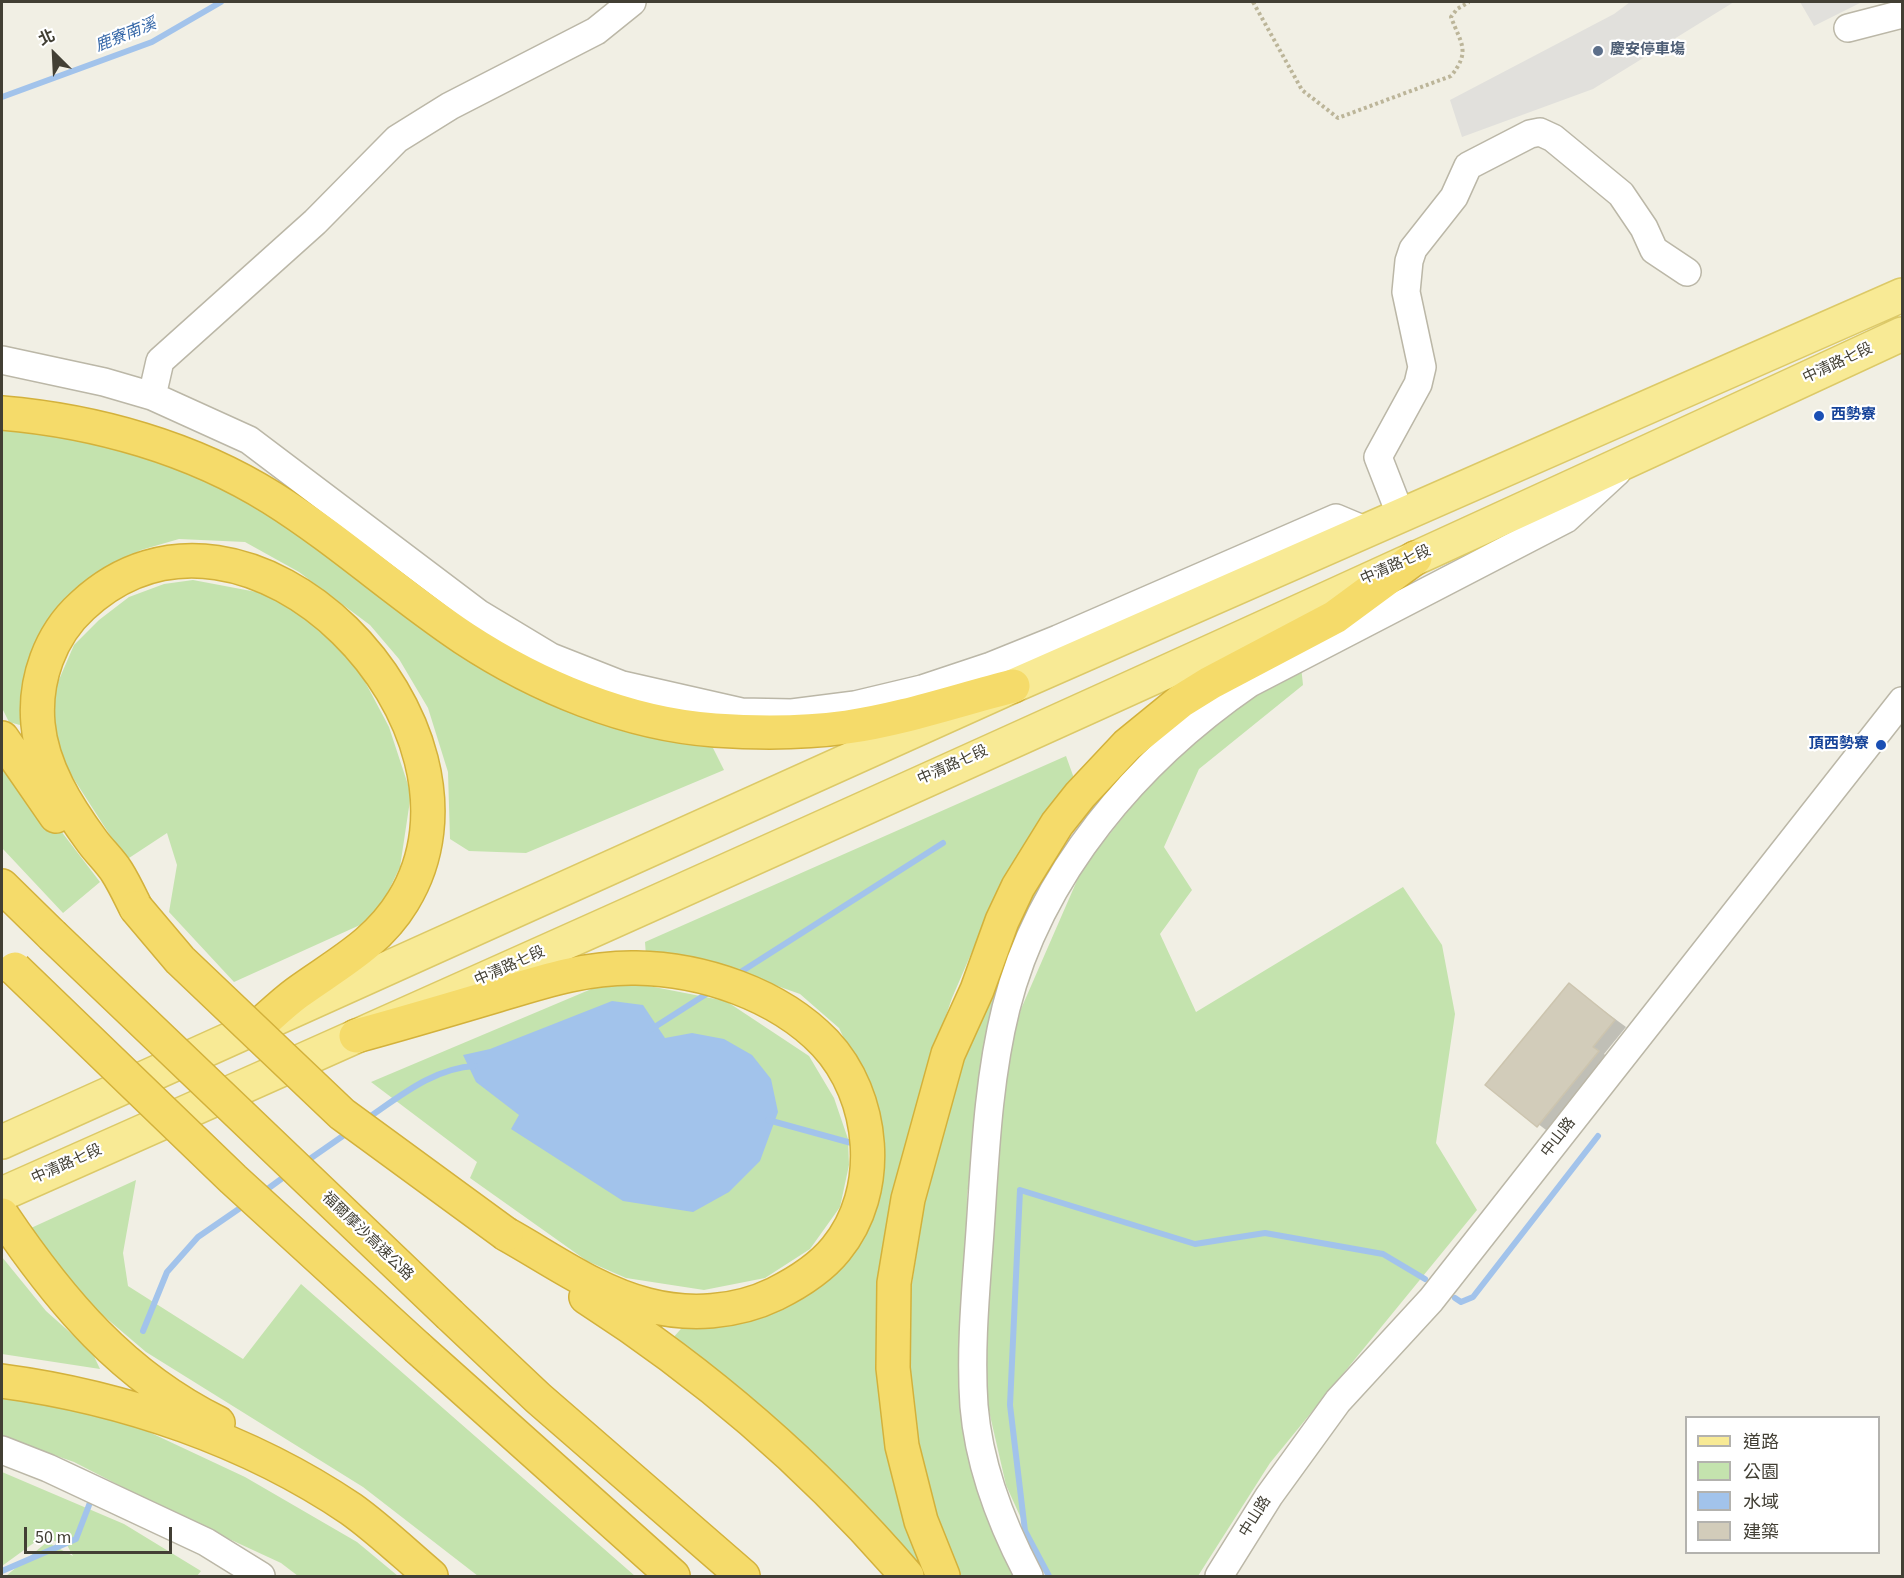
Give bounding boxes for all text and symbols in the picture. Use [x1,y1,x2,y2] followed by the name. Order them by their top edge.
[93,15,159,57] water label: 鹿寮南溪
[24,24,84,84] north arrow
[35,24,58,51] text: 北
[1610,42,1685,60] place label: 慶安停車塲
[1591,44,1605,58] marker: 慶安停車塲
[1800,340,1876,388] street label: 中清路七段
[1831,407,1876,425] place label: 西勢寮
[1812,409,1826,423] marker: 西勢寮
[1358,543,1434,589] street label: 中清路七段
[1809,736,1869,754] place label: 頂西勢寮
[1874,738,1888,752] marker: 頂西勢寮
[915,743,991,789] street label: 中清路七段
[472,944,548,990] street label: 中清路七段
[1538,1115,1580,1161] street label: 中山路
[29,1142,105,1188] street label: 中清路七段
[318,1189,416,1285] street label: 福爾摩沙高速公路
[1685,1416,1880,1554] legend
[1743,1430,1779,1455] text: 道路
[1743,1460,1779,1485] text: 公園
[1743,1490,1779,1515] text: 水域
[1236,1493,1276,1541] street label: 中山路
[27,1515,176,1553] scale bar
[1743,1520,1779,1545] text: 建築
[35,1525,71,1550] text: 50 m

